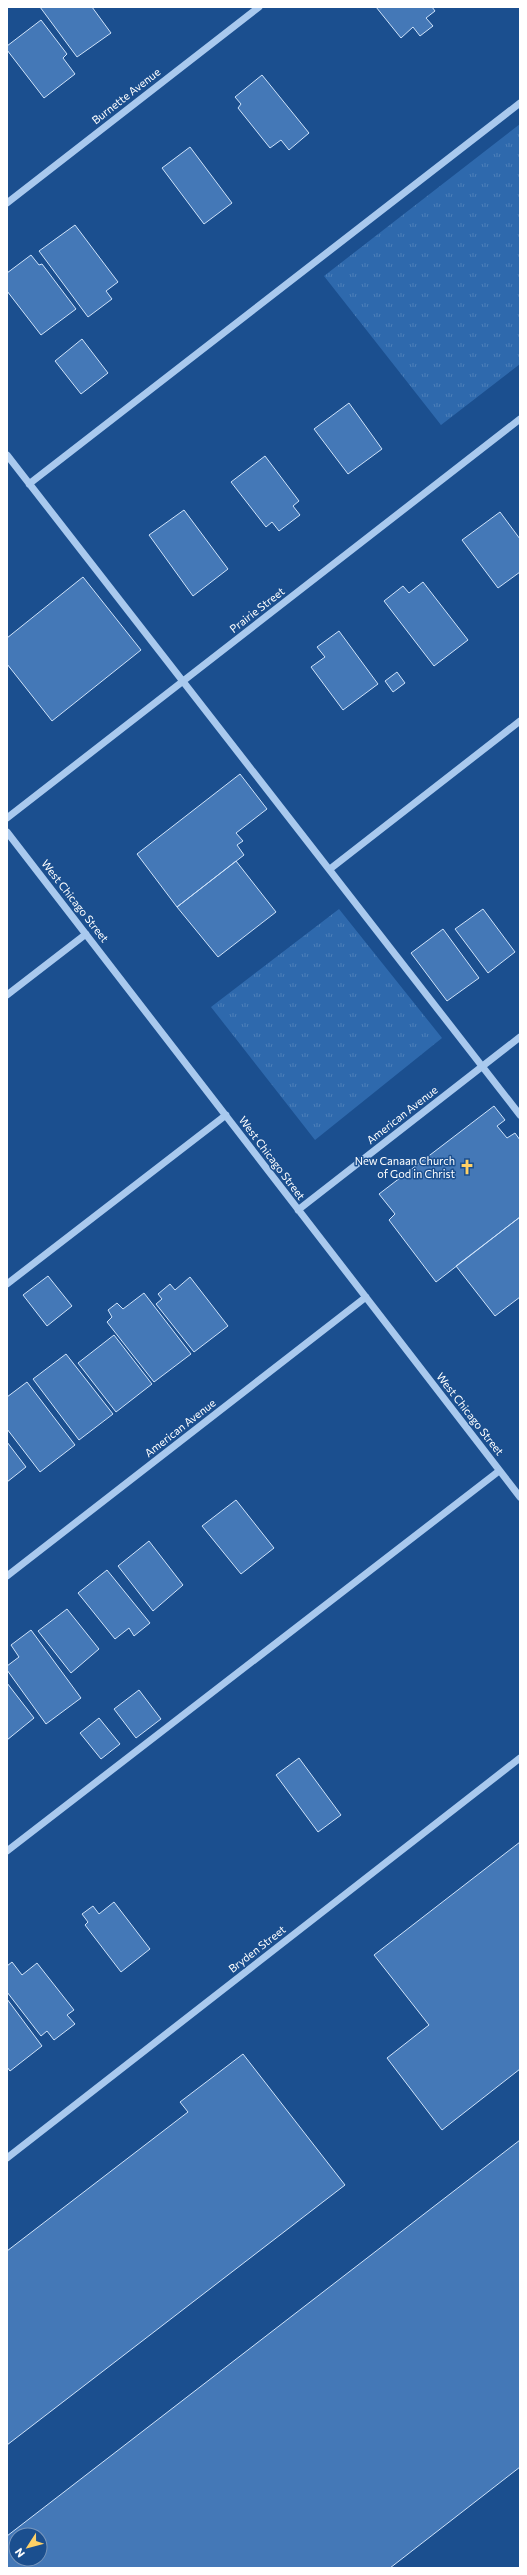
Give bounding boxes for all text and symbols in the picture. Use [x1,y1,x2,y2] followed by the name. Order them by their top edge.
[89,65,163,126] street label: Burnette Avenue
[227,584,287,635] street label: Prairie Street
[39,857,112,945] street label: West Chicago Street
[364,1083,440,1146] street label: American Avenue
[237,1113,308,1202] street label: West Chicago Street
[355,1154,455,1180] place label: New Canaan Church of God in Christ
[458,1158,476,1176] church icon: New Canaan Church of God in Christ
[434,1370,507,1458] street label: West Chicago Street
[142,1396,218,1459] street label: American Avenue
[226,1922,288,1975] street label: Bryden Street
[8,2527,48,2567] north arrow
[12,2546,27,2560] text: N

